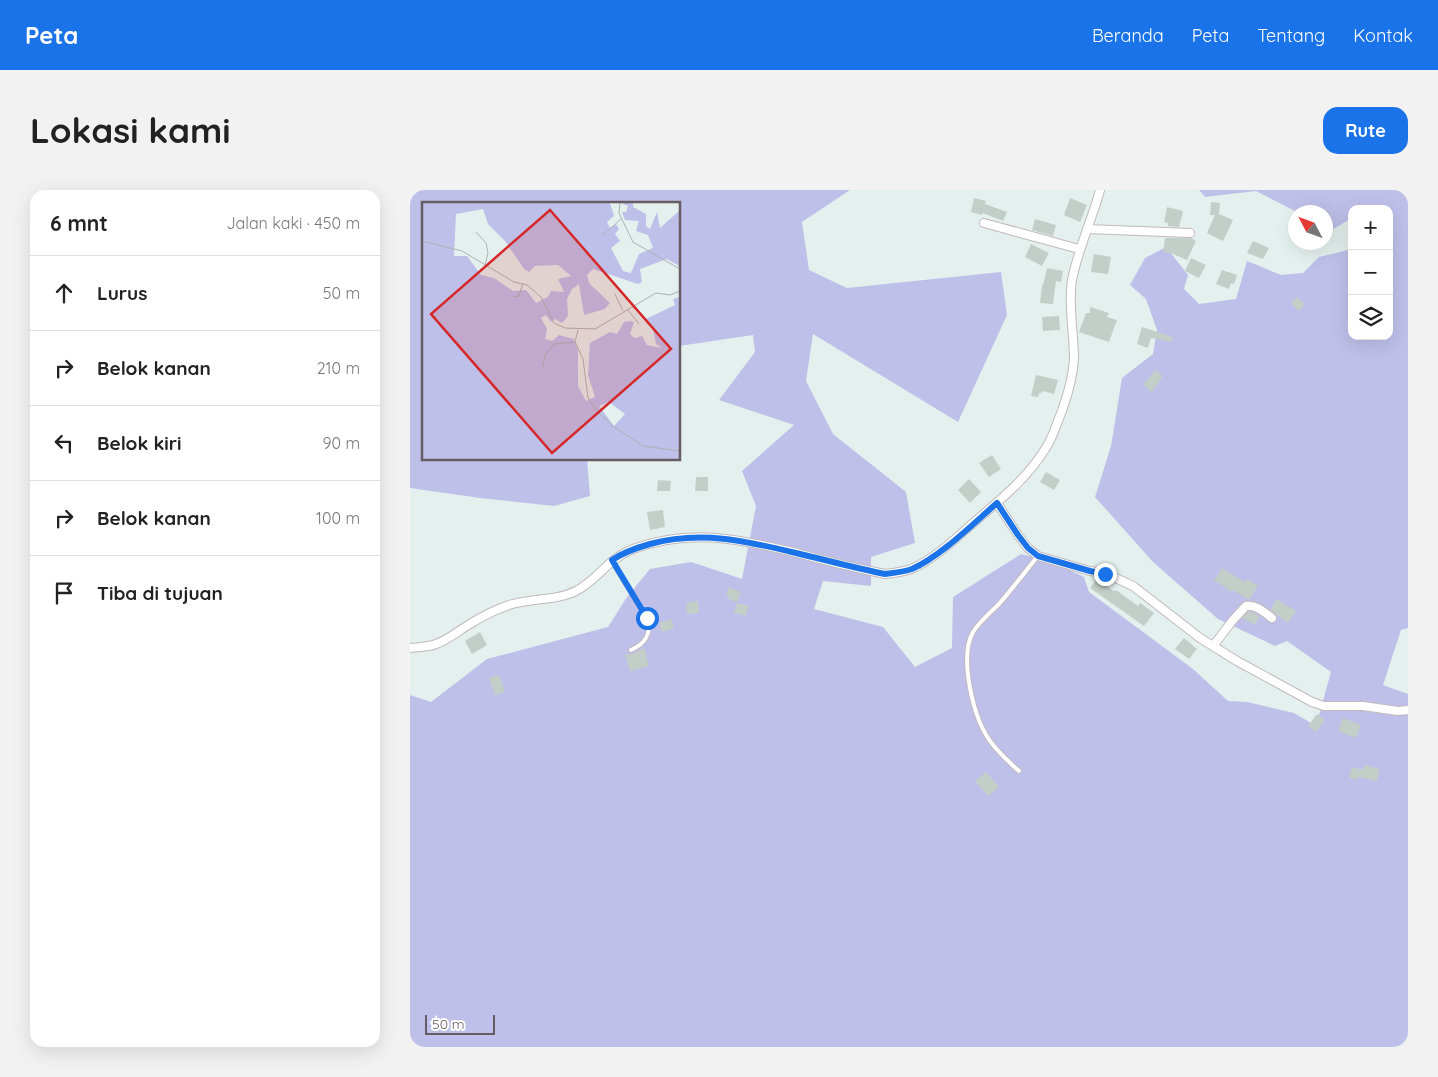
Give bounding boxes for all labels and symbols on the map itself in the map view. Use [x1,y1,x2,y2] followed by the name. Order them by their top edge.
[422,202,680,460] inset map
[1288,205,1333,250] north arrow
[1094,563,1117,586] route end
[636,607,659,630] route start
[425,1012,495,1035] scale bar

